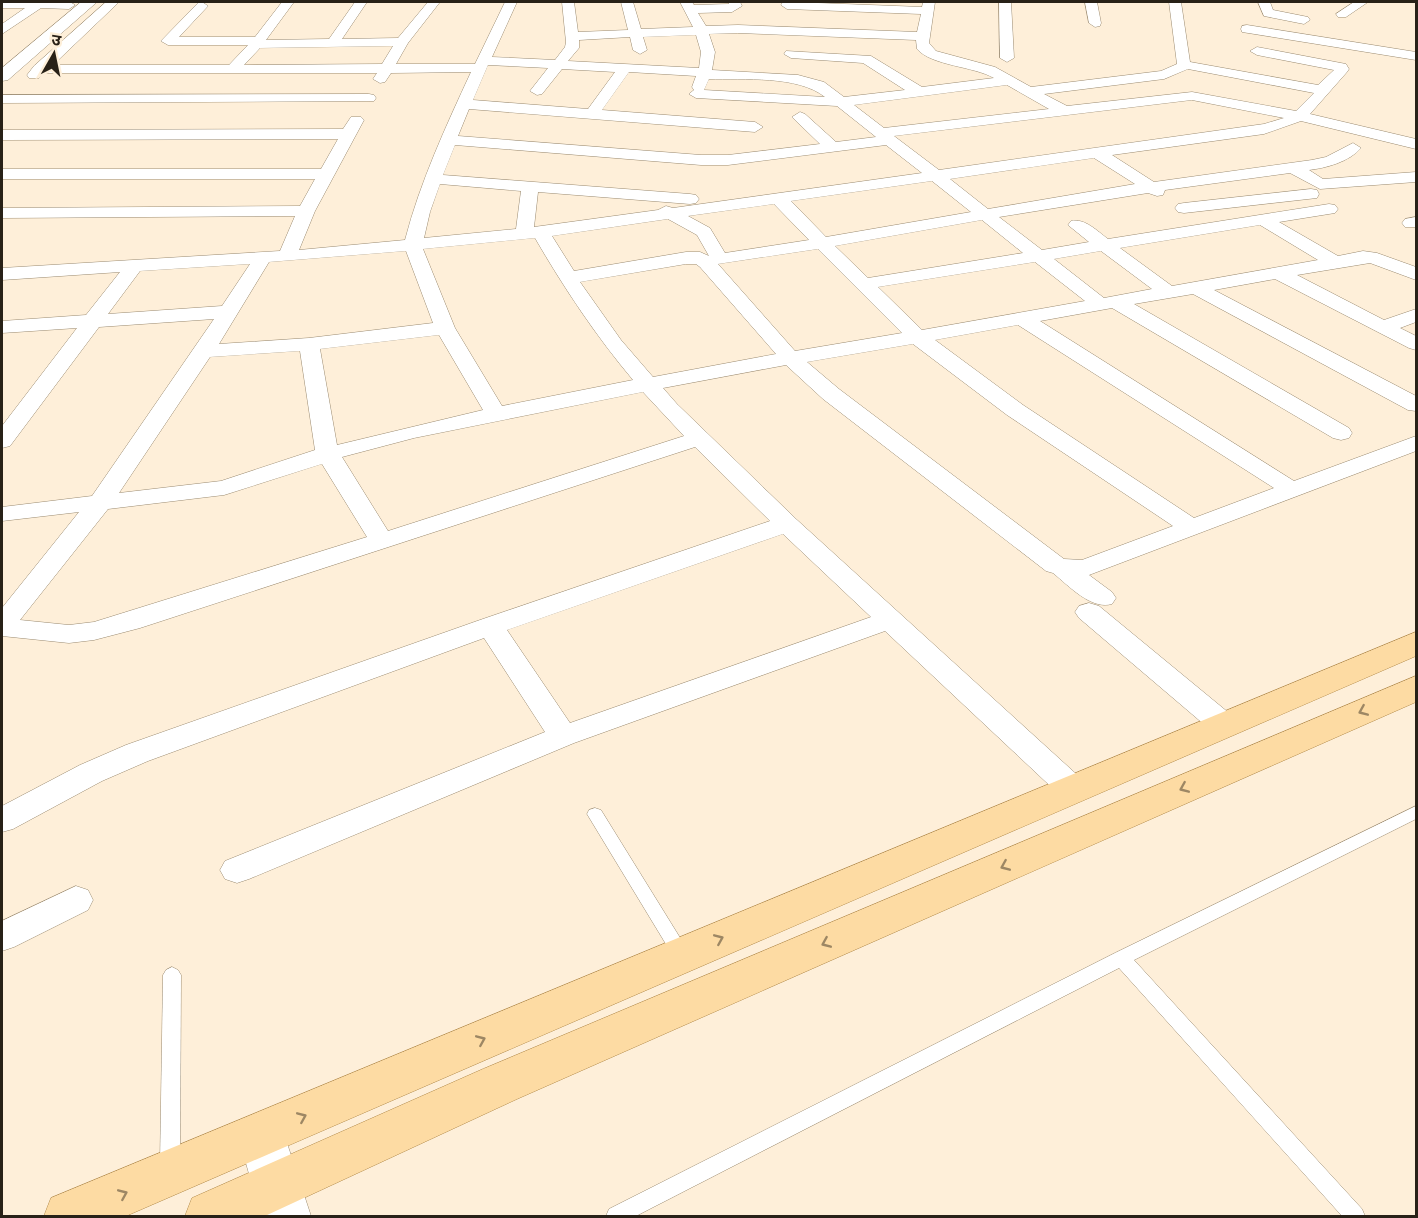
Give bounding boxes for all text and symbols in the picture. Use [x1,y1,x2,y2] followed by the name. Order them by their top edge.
[24,24,84,84] north arrow
[50,31,63,53] text: उ
[1358,704,1369,716] one-way arrow
[1179,781,1190,793] one-way arrow
[1000,858,1011,870] one-way arrow
[712,934,723,946] one-way arrow
[821,936,832,948] one-way arrow
[475,1035,486,1047] one-way arrow
[296,1113,307,1125] one-way arrow
[117,1189,128,1201] one-way arrow

